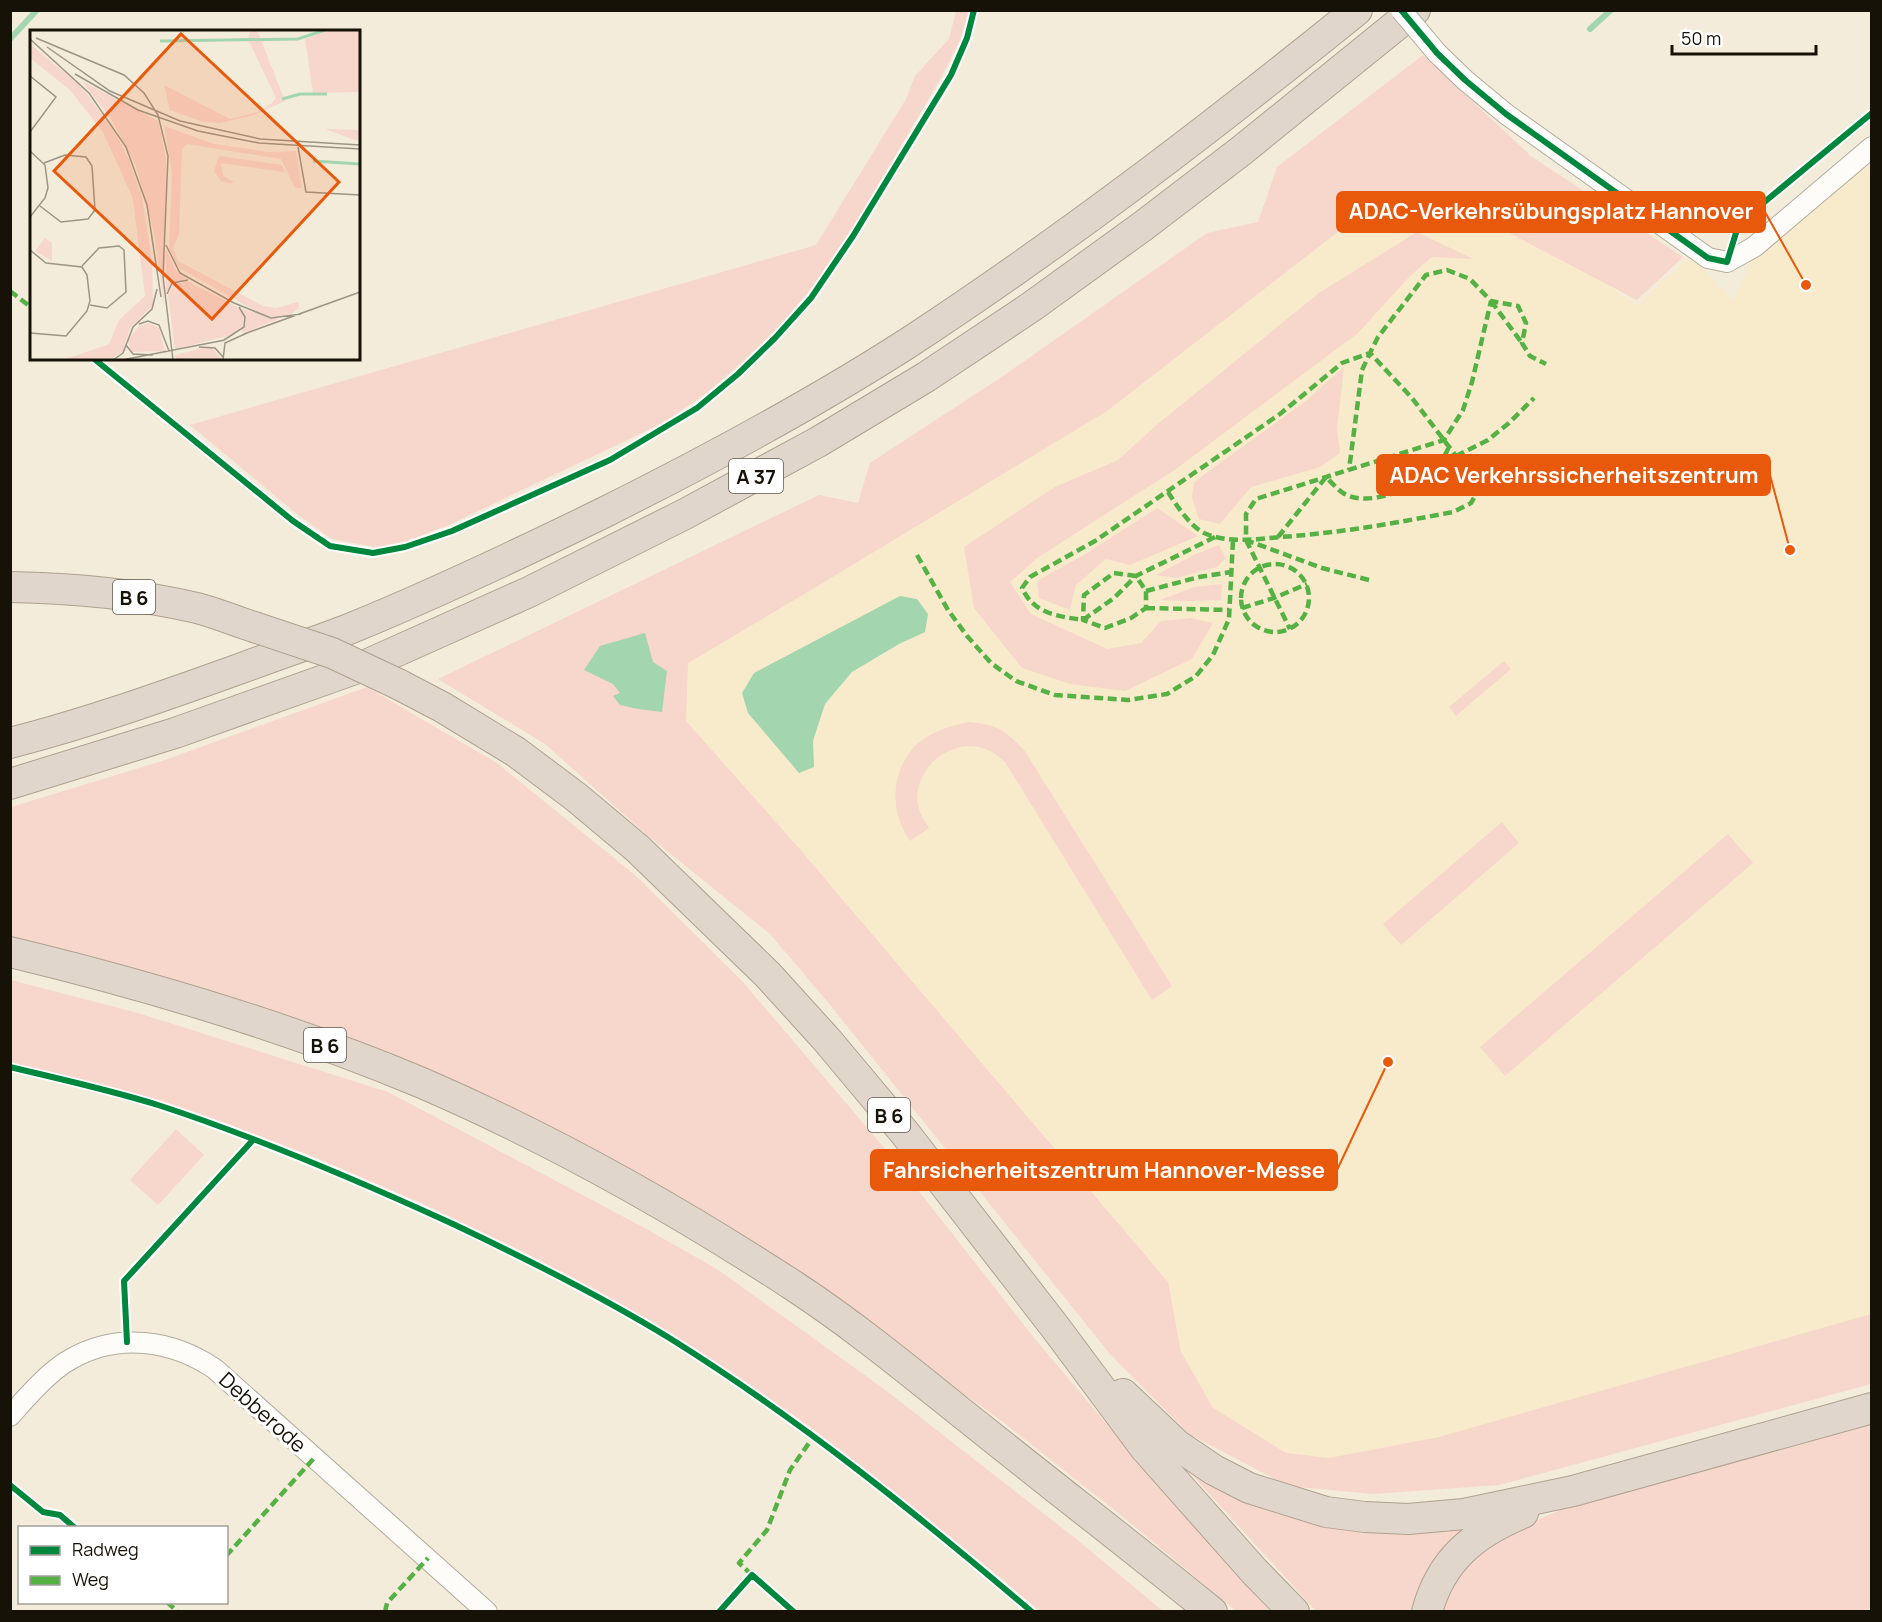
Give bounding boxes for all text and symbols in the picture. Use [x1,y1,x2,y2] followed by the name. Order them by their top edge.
[1672,18,1816,56] scale bar
[1681,26,1721,50] text: 50 m
[30,30,360,360] inset map
[1337,192,1765,232] callout: ADAC-Verkehrsübungsplatz Hannover
[1349,196,1753,226] text: ADAC-Verkehrsübungsplatz Hannover
[1377,455,1770,495] callout: ADAC Verkehrssicherheitszentrum
[729,459,783,493] road number: A 37
[1390,460,1758,490] text: ADAC Verkehrssicherheitszentrum
[113,580,155,614] road number: B 6
[304,1028,346,1062] road number: B 6
[868,1098,910,1132] road number: B 6
[871,1150,1337,1190] callout: Fahrsicherheitszentrum Hannover-Messe
[883,1155,1325,1185] text: Fahrsicherheitszentrum Hannover-Messe
[213,1365,313,1459] street label: Debberode
[18,1526,228,1604] legend
[72,1537,139,1561] text: Radweg
[72,1567,109,1591] text: Weg

